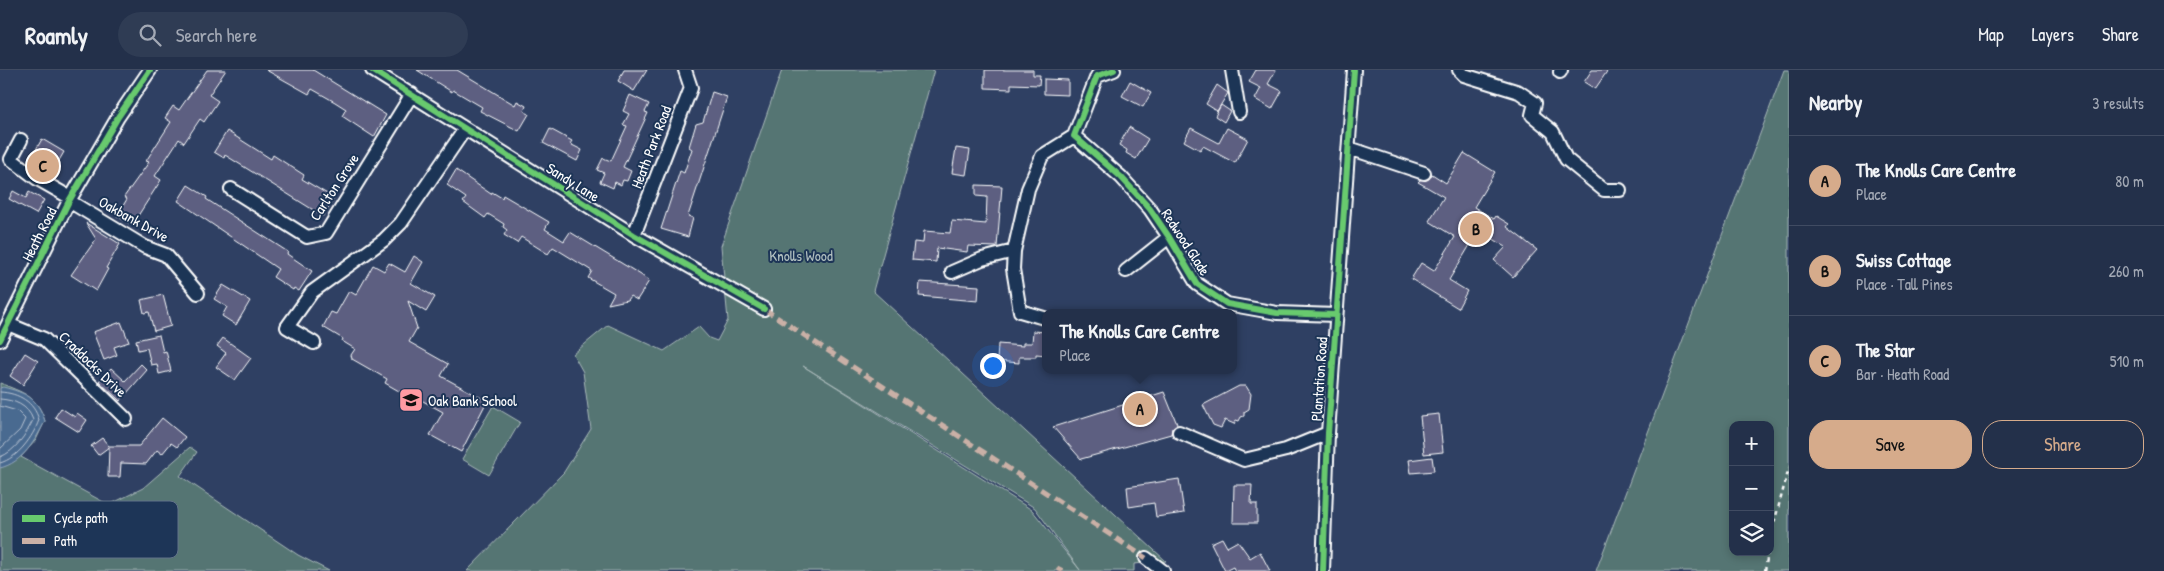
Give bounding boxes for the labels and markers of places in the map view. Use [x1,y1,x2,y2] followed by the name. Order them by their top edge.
[27,147,59,185] pin: C
[1460,210,1492,248] pin: B
[398,387,424,413] school or university icon: Oak Bank School
[428,390,517,411] place label: Oak Bank School
[1124,390,1156,428] pin: A

